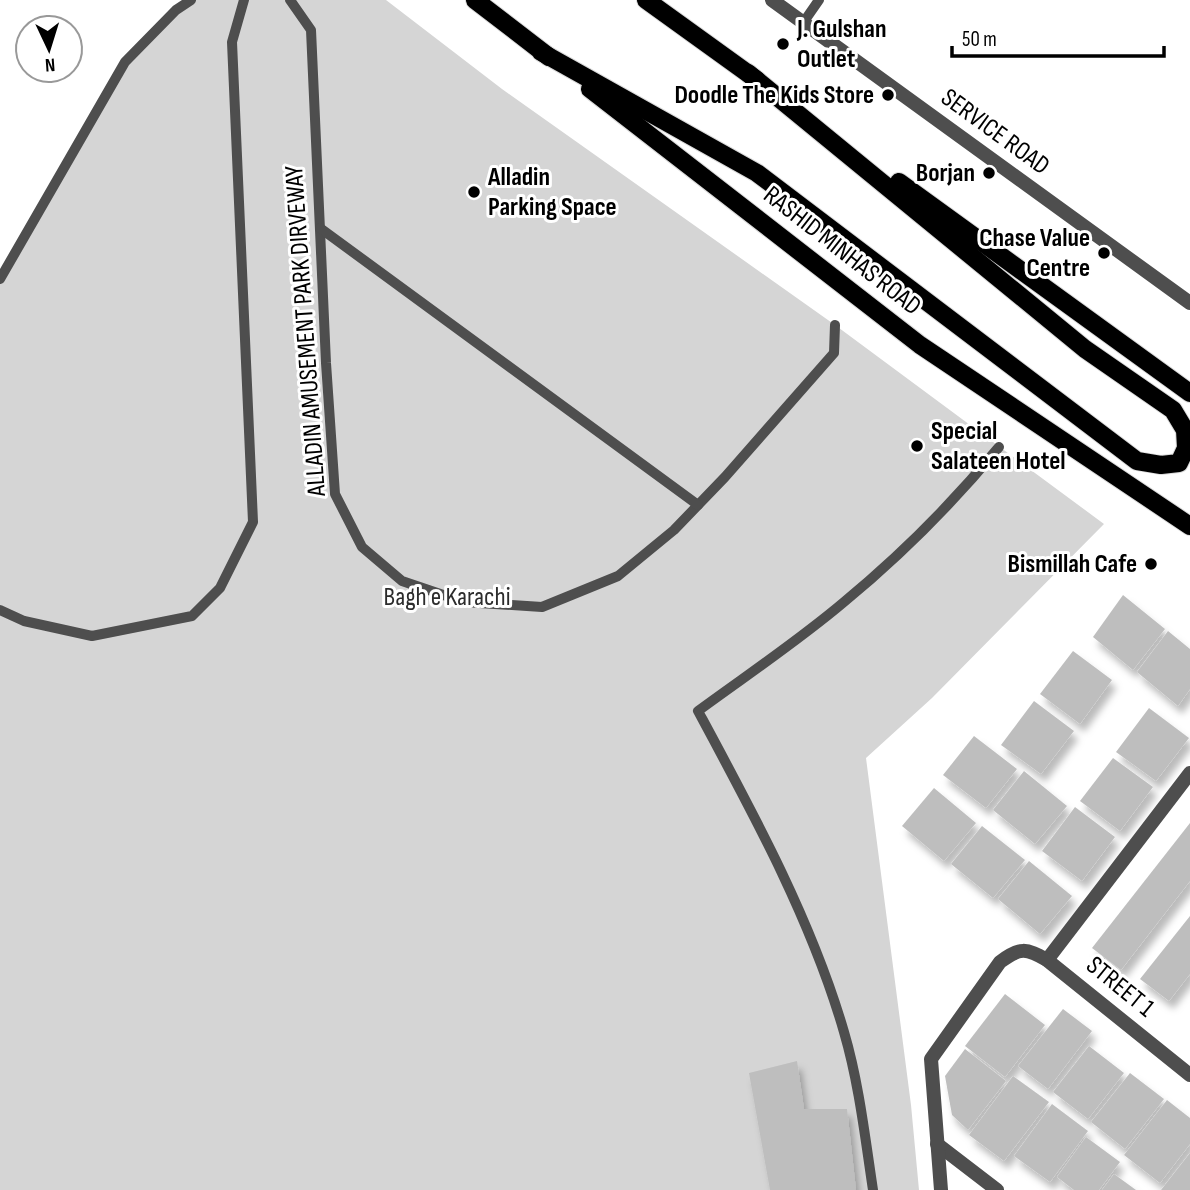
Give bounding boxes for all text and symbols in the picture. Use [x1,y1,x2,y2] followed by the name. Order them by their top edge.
[14,14,84,84] north arrow
[796,14,887,75] place label: J. Gulshan Outlet
[952,14,1164,58] scale bar
[962,27,997,52] text: 50 m
[775,36,791,52] marker: J. Gulshan Outlet
[44,53,56,76] text: N
[674,80,874,111] place label: Doodle The Kids Store
[935,82,1055,182] street label: SERVICE ROAD
[880,87,896,103] marker: Doodle The Kids Store
[916,158,975,189] place label: Borjan
[487,162,617,223] place label: Alladin Parking Space
[279,164,333,498] street label: ALLADIN AMUSEMENT PARK DIRVEWAY
[981,165,997,181] marker: Borjan
[757,180,927,322] street label: RASHID MINHAS ROAD
[466,184,482,200] marker: Alladin Parking Space
[979,223,1090,284] place label: Chase Value Centre
[1096,245,1112,261] marker: Chase Value Centre
[931,416,1066,477] place label: Special Salateen Hotel
[909,438,925,454] marker: Special Salateen Hotel
[1008,549,1137,580] place label: Bismillah Cafe
[1143,556,1159,572] marker: Bismillah Cafe
[384,582,510,613] park label: Bagh e Karachi
[1080,950,1160,1024] street label: STREET 1

